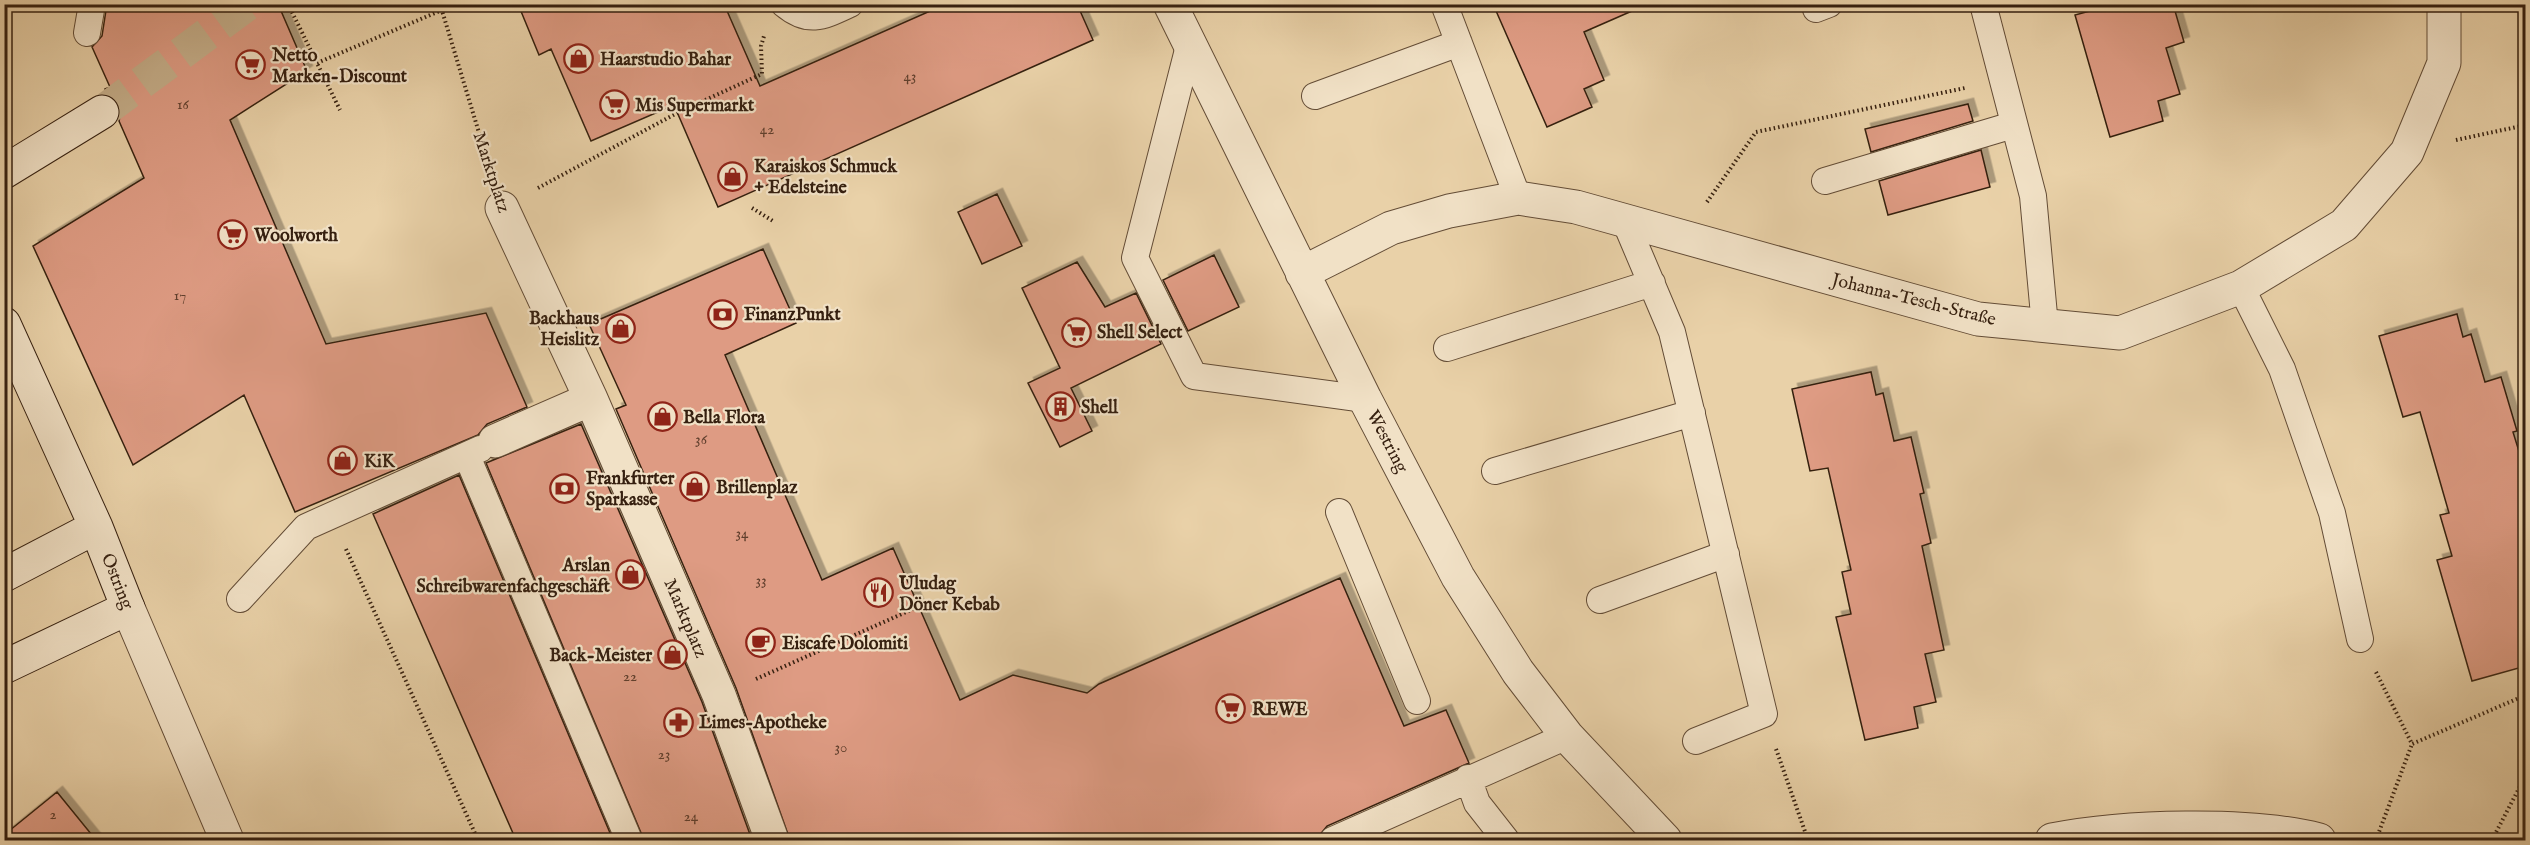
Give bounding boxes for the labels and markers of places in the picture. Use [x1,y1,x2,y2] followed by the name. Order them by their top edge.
[563,43,595,75] shop icon: Haarstudio Bahar
[271,45,408,89] place label: Netto Marken-Discount
[235,49,267,81] supermarket icon: Netto Marken-Discount
[600,49,731,72] place label: Haarstudio Bahar
[598,89,630,121] supermarket icon: Mis Supermarkt
[635,95,755,118] place label: Mis Supermarkt
[754,156,898,200] place label: Karaiskos Schmuck + Edelsteine
[717,160,749,192] shop icon: Karaiskos Schmuck + Edelsteine
[217,219,249,251] supermarket icon: Woolworth
[253,225,338,248] place label: Woolworth
[707,298,739,330] bank icon: FinanzPunkt
[744,304,841,327] place label: FinanzPunkt
[529,308,600,352] place label: Backhaus Heislitz
[604,312,636,344] shop icon: Backhaus Heislitz
[1060,316,1092,348] supermarket icon: Shell Select
[1097,322,1183,345] place label: Shell Select
[1044,391,1076,423] building icon: Shell
[1081,397,1119,420] place label: Shell
[646,401,678,433] shop icon: Bella Flora
[683,407,766,430] place label: Bella Flora
[327,445,359,477] shop icon: KiK
[364,451,396,474] place label: KiK
[586,468,675,512] place label: Frankfurter Sparkasse
[679,471,711,503] shop icon: Brillenplaz
[549,472,581,504] bank icon: Frankfurter Sparkasse
[716,477,798,500] place label: Brillenplaz
[417,555,611,599] place label: Arslan Schreibwarenfachgeschäft
[615,559,647,591] shop icon: Arslan Schreibwarenfachgeschäft
[898,573,1000,617] place label: Uludag Döner Kebab
[862,577,894,609] restaurant icon: Uludag Döner Kebab
[745,627,777,659] cafe icon: Eiscafe Dolomiti
[782,633,908,656] place label: Eiscafe Dolomiti
[657,639,689,671] shop icon: Back-Meister
[549,645,652,668] place label: Back-Meister
[1215,693,1247,725] supermarket icon: REWE
[1252,699,1308,722] place label: REWE
[662,706,694,738] pharmacy icon: Limes-Apotheke
[699,712,828,735] place label: Limes-Apotheke

